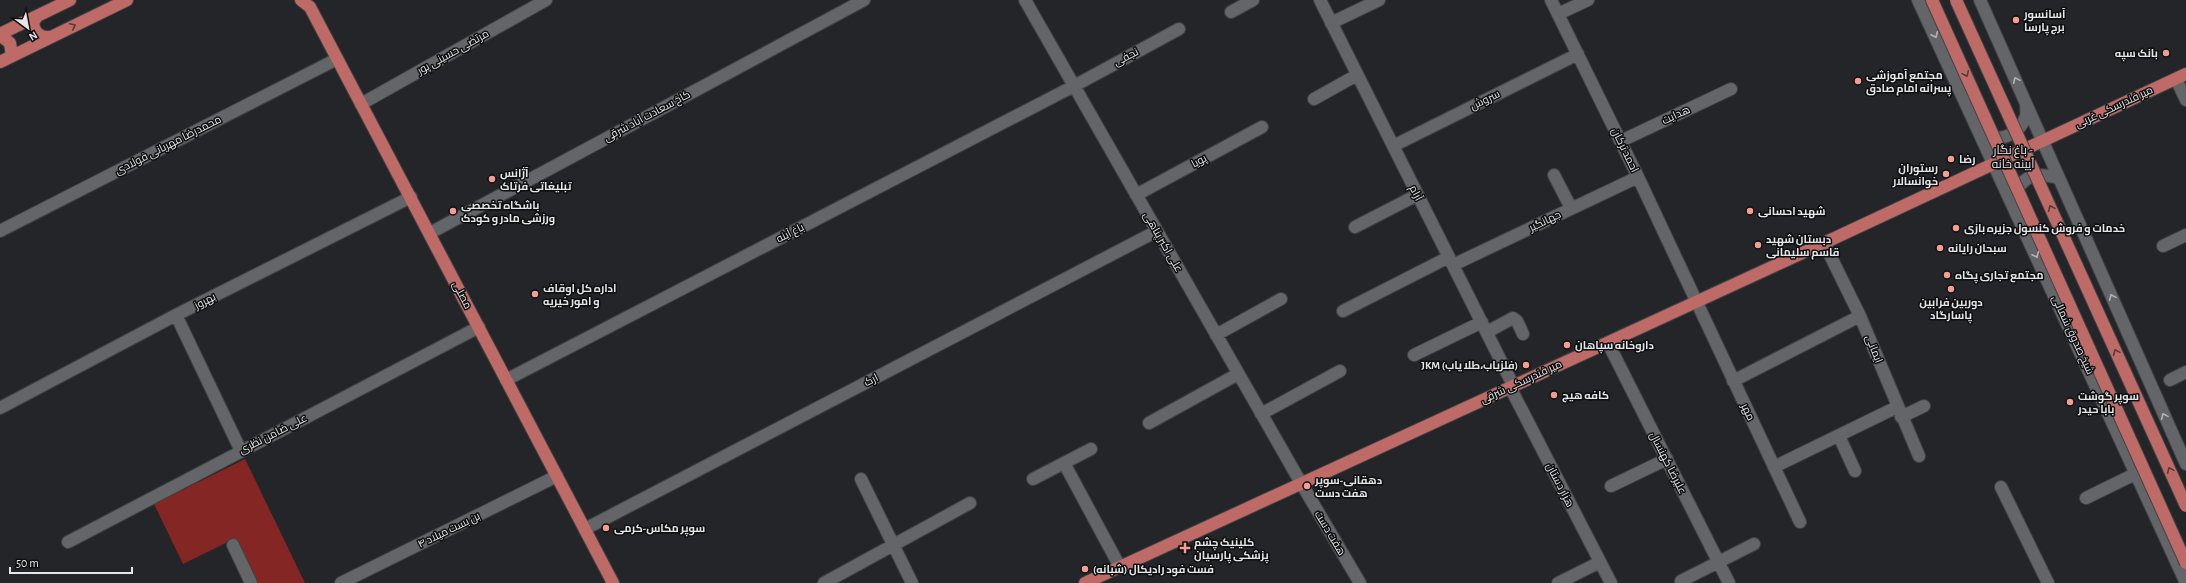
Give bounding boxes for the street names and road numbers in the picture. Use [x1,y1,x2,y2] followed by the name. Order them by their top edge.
[414,28,491,78] street label: مرتضی حسینی پور
[1112,46,1141,69] street label: نجفی
[2073,84,2155,131] street label: میر فندرسکی غربی
[601,88,693,145] street label: کاخ سعادت آباد شرقی
[1468,88,1502,113] street label: سروش
[1660,104,1692,126] street label: هدایت
[113,113,223,177] street label: محمدرضا مهربانی فولادی
[1609,126,1640,174] street label: احمد ترکان
[1190,152,1209,170] street label: پویا
[1406,183,1425,203] street label: آرام
[1526,209,1563,235] street label: جهانگیر
[1140,210,1185,274] street label: علی اکبر پناهی
[774,220,807,246] street label: باغ آینه
[450,279,474,311] street label: مصلی
[192,291,218,312] street label: بهروز
[2048,294,2096,377] street label: شیخ صدوق شمالی
[1862,333,1885,365] street label: ایمانی
[1479,358,1564,407] street label: میر فندرسکی شرقی
[862,372,880,389] street label: ارک
[1738,401,1757,423] street label: مهر
[237,412,309,457] street label: علی ضامن نظری
[1647,430,1688,496] street label: علیرضا کهنسال
[1543,461,1576,509] street label: هزار دستان
[1312,509,1348,557] street label: هفت دست
[416,510,482,551] street label: بن بست میلاد ۴

